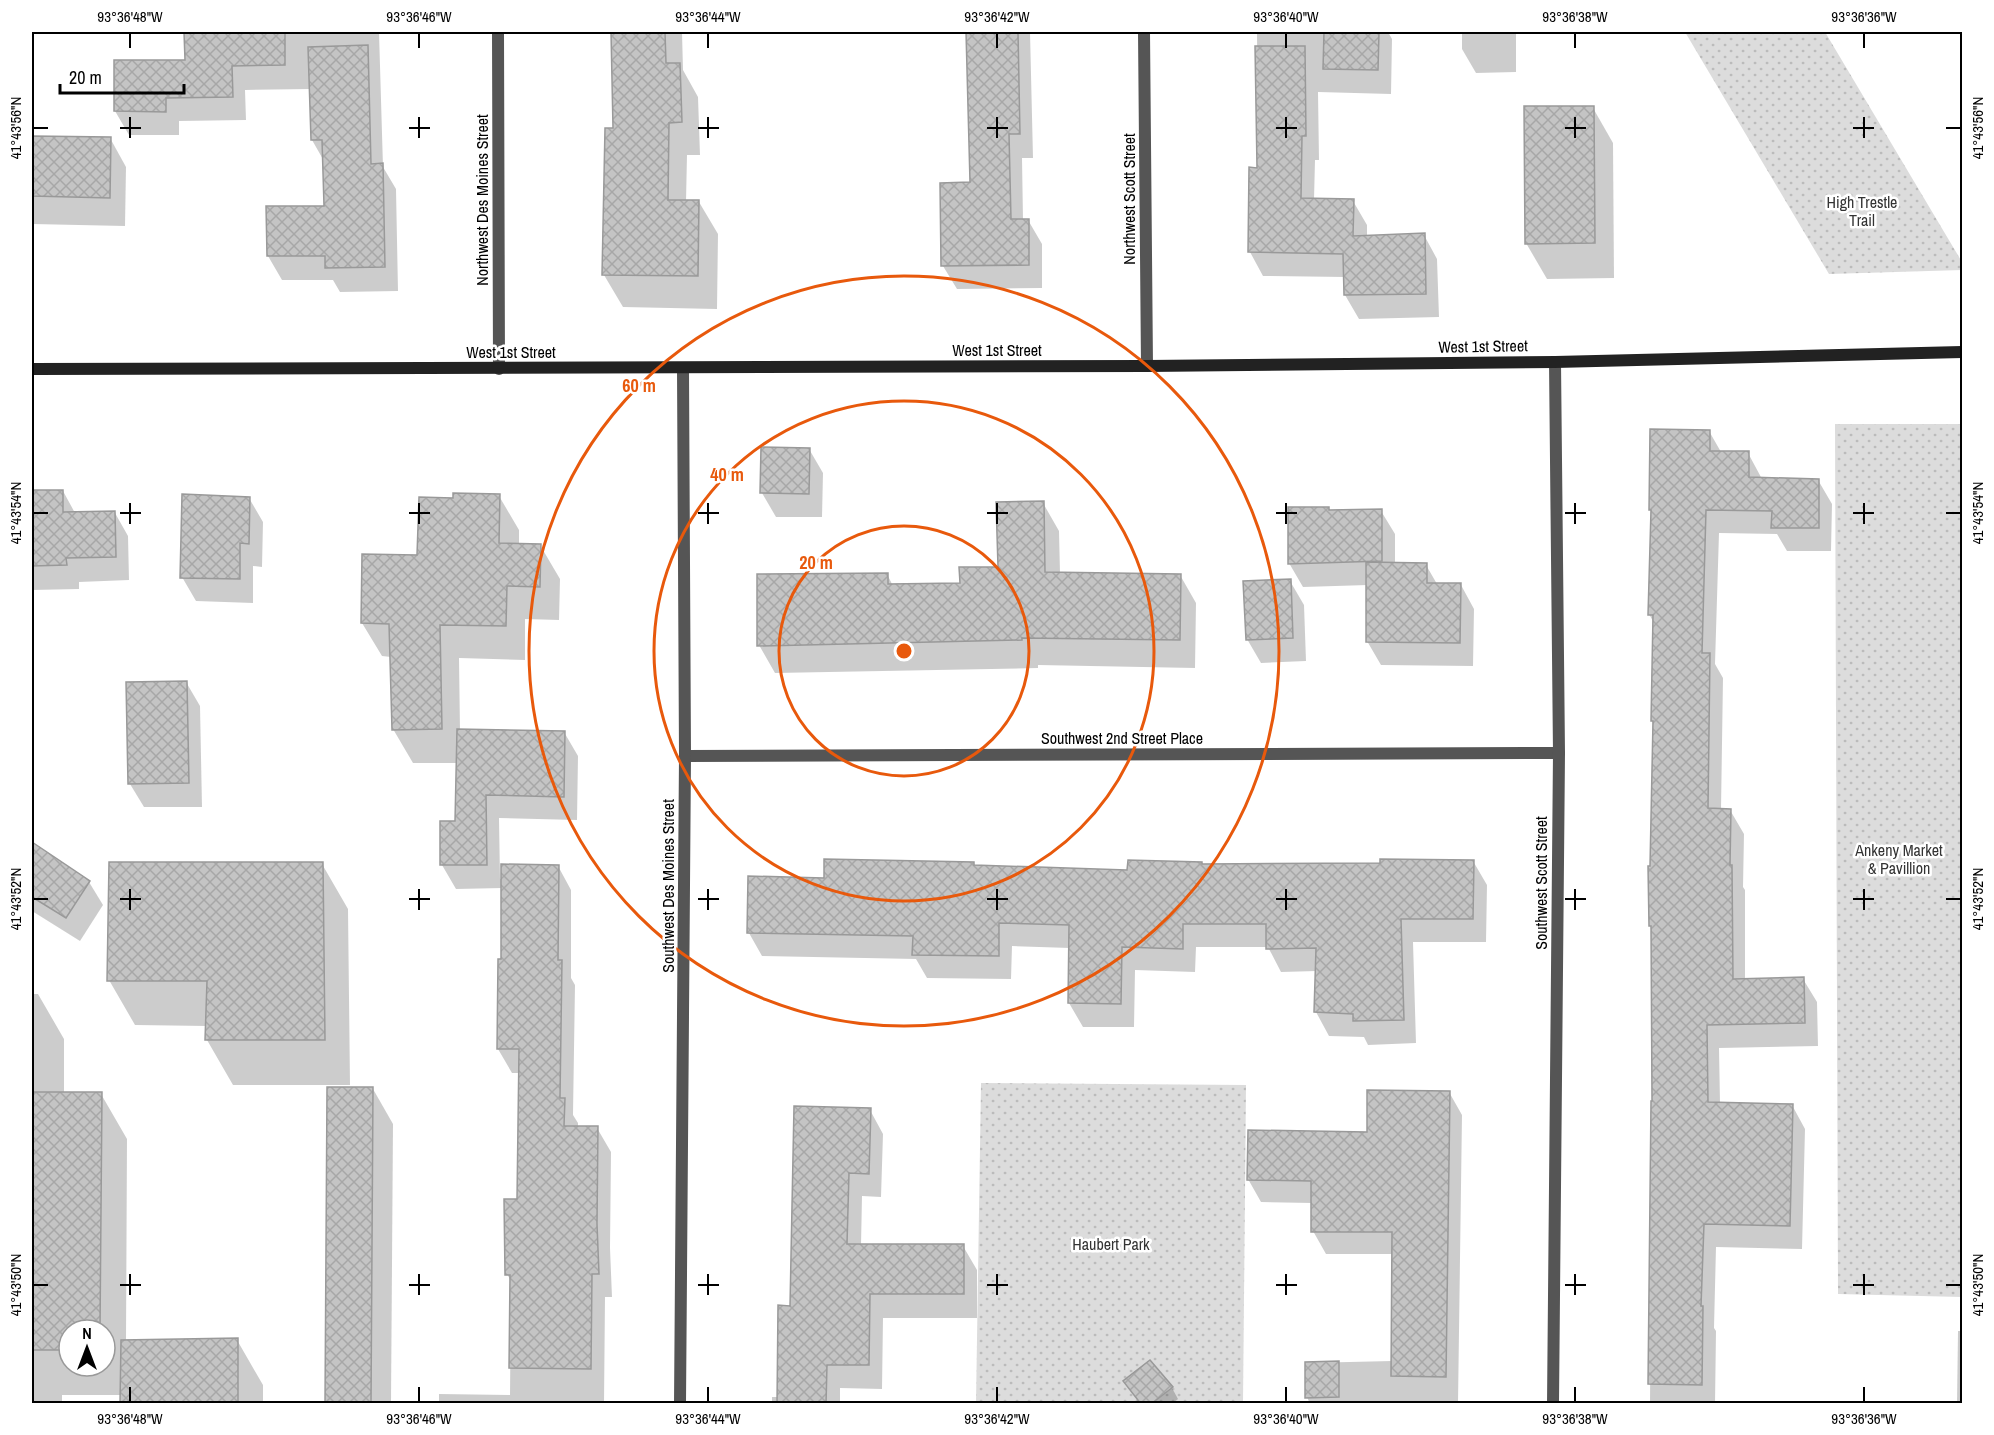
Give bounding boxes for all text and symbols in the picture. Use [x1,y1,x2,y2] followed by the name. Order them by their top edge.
[97,6,163,27] text: 93°36'48"W
[386,6,452,27] text: 93°36'46"W
[675,6,741,27] text: 93°36'44"W
[964,6,1030,27] text: 93°36'42"W
[1253,6,1319,27] text: 93°36'40"W
[1542,6,1608,27] text: 93°36'38"W
[1831,6,1897,27] text: 93°36'36"W
[60,57,184,95] scale bar
[69,65,102,90] text: 20 m
[5,97,26,159] text: 41°43'56"N
[1967,97,1988,159] text: 41°43'56"N
[471,114,493,286] street label: Northwest Des Moines Street
[1118,133,1140,265] street label: Northwest Scott Street
[1827,191,1897,231] park label: High Trestle Trail
[1438,334,1528,358] street label: West 1st Street
[952,339,1042,361] street label: West 1st Street
[466,341,556,363] street label: West 1st Street
[622,373,656,398] text: 60 m
[710,462,744,487] text: 40 m
[5,482,26,544] text: 41°43'54"N
[1967,482,1988,544] text: 41°43'54"N
[799,550,833,575] text: 20 m
[894,641,914,661] centre of rings
[1041,727,1203,749] street label: Southwest 2nd Street Place
[657,799,679,973] street label: Southwest Des Moines Street
[1530,816,1552,950] street label: Southwest Scott Street
[1854,839,1943,879] park label: Ankeny Market & Pavillion
[5,868,26,930] text: 41°43'52"N
[1967,868,1988,930] text: 41°43'52"N
[1072,1233,1150,1255] park label: Haubert Park
[5,1254,26,1316] text: 41°43'50"N
[1967,1254,1988,1316] text: 41°43'50"N
[57,1318,117,1378] north arrow
[82,1322,92,1344] text: N
[97,1408,163,1429] text: 93°36'48"W
[386,1408,452,1429] text: 93°36'46"W
[675,1408,741,1429] text: 93°36'44"W
[964,1408,1030,1429] text: 93°36'42"W
[1253,1408,1319,1429] text: 93°36'40"W
[1542,1408,1608,1429] text: 93°36'38"W
[1831,1408,1897,1429] text: 93°36'36"W

